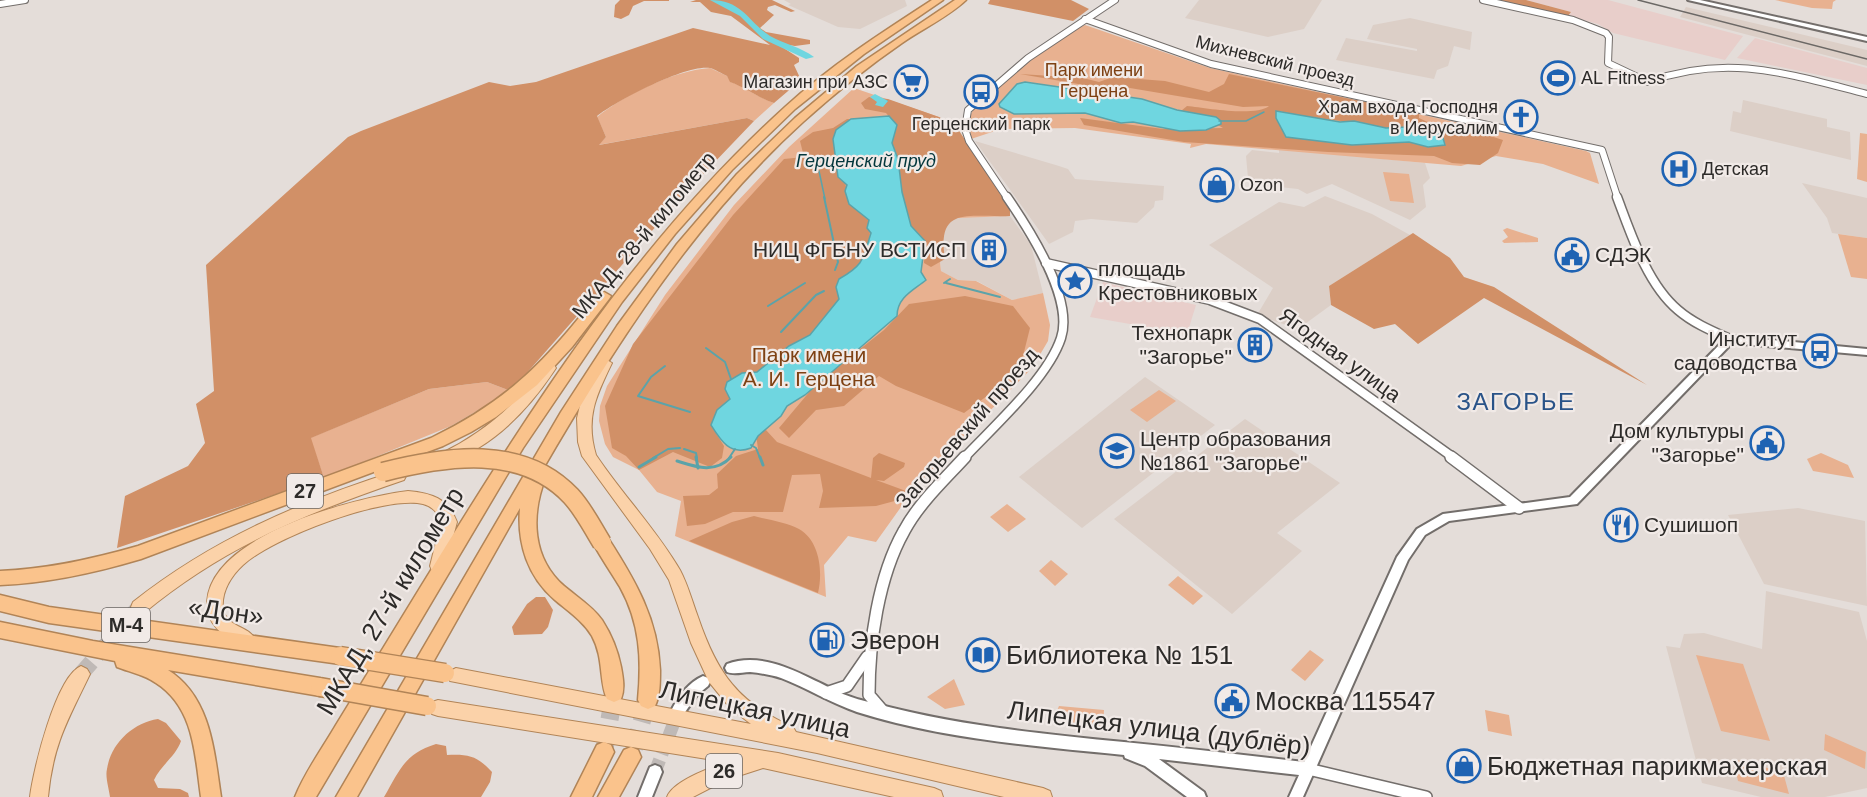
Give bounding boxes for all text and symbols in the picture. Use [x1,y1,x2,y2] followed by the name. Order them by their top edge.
[1193,32,1357,91] street label: Михневский проезд
[1045,60,1143,101] park label: Парк имени Герцена
[1540,60,1576,96] sports icon: AL Fitness
[893,64,929,100] supermarket icon: Магазин при АЗС
[1581,68,1665,88] place label: AL Fitness
[743,72,888,92] place label: Магазин при АЗС
[963,74,999,110] bus stop icon: Герценский парк
[1318,97,1498,138] place label: Храм входа Господня в Иерусалим
[1503,99,1539,135] church icon: Храм входа Господня в Иерусалим
[912,114,1050,134] place label: Герценский парк
[567,147,720,323] street label: МКАД, 28-й километр
[796,151,936,171] water label: Герценский пруд
[1661,151,1697,187] hospital icon: Детская
[1702,159,1769,179] place label: Детская
[1199,167,1235,203] shop icon: Ozon
[1240,175,1283,195] place label: Ozon
[971,232,1007,268] building icon: НИЦ ФГБНУ ВСТИСП
[1554,237,1590,273] public building icon: СДЭК
[753,238,966,261] place label: НИЦ ФГБНУ ВСТИСП
[1595,243,1652,266] place label: СДЭК
[1098,257,1258,304] place label: площадь Крестовниковых
[1057,263,1093,299] place icon: площадь Крестовниковых
[1275,303,1406,406] street label: Ягодная улица
[1131,321,1233,368] place label: Технопарк "Загорье"
[1237,327,1273,363] building icon: Технопарк "Загорье"
[1674,327,1797,374] place label: Институт садоводства
[1802,333,1838,369] bus stop icon: Институт садоводства
[743,343,876,390] park label: Парк имени А. И. Герцена
[891,343,1042,513] street label: Загорьевский проезд
[1456,388,1576,415] district label: ЗАГОРЬЕ
[1610,419,1744,466] place label: Дом культуры "Загорье"
[1749,425,1785,461] public building icon: Дом культуры "Загорье"
[1140,427,1331,474] place label: Центр образования №1861 "Загорье"
[1099,433,1135,469] school or university icon: Центр образования №1861 "Загорье"
[287,474,323,508] road number: 27
[310,482,470,720] street label: МКАД, 27-й километр
[1603,507,1639,543] restaurant icon: Сушишоп
[1644,513,1738,536] place label: Сушишоп
[186,591,266,631] street label: «Дон»
[102,608,150,642] road number: М-4
[809,622,845,658] fuel station icon: Эверон
[850,625,940,655] place label: Эверон
[965,637,1001,673] library icon: Библиотека № 151
[1006,640,1233,670] place label: Библиотека № 151
[657,674,854,744] street label: Липецкая улица
[1214,683,1250,719] public building icon: Москва 115547
[1255,686,1436,716] place label: Москва 115547
[1006,695,1312,761] street label: Липецкая улица (дублёр)
[1446,748,1482,784] shop icon: Бюджетная парикмахерская
[1487,751,1828,781] place label: Бюджетная парикмахерская
[706,754,742,788] road number: 26

